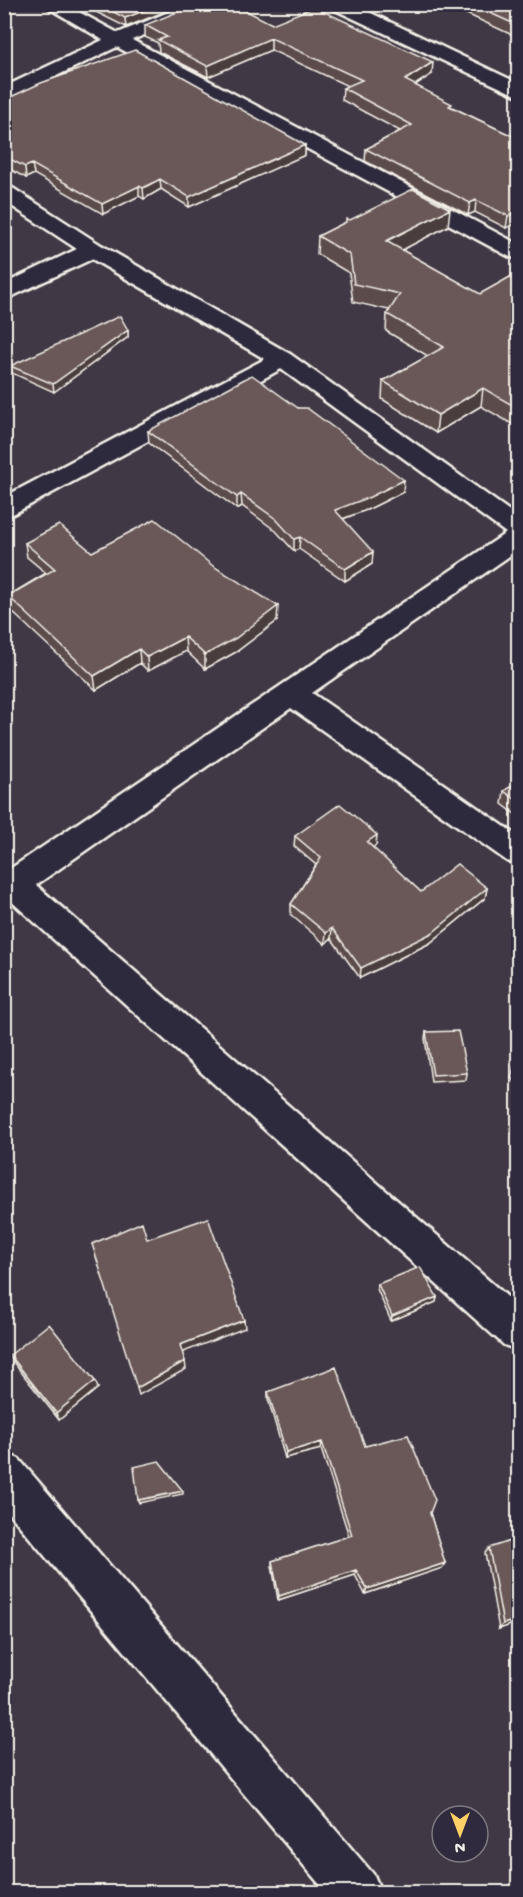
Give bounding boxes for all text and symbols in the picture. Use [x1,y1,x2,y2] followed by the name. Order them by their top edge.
[430,1804,490,1864] north arrow
[454,1836,465,1855] text: N

